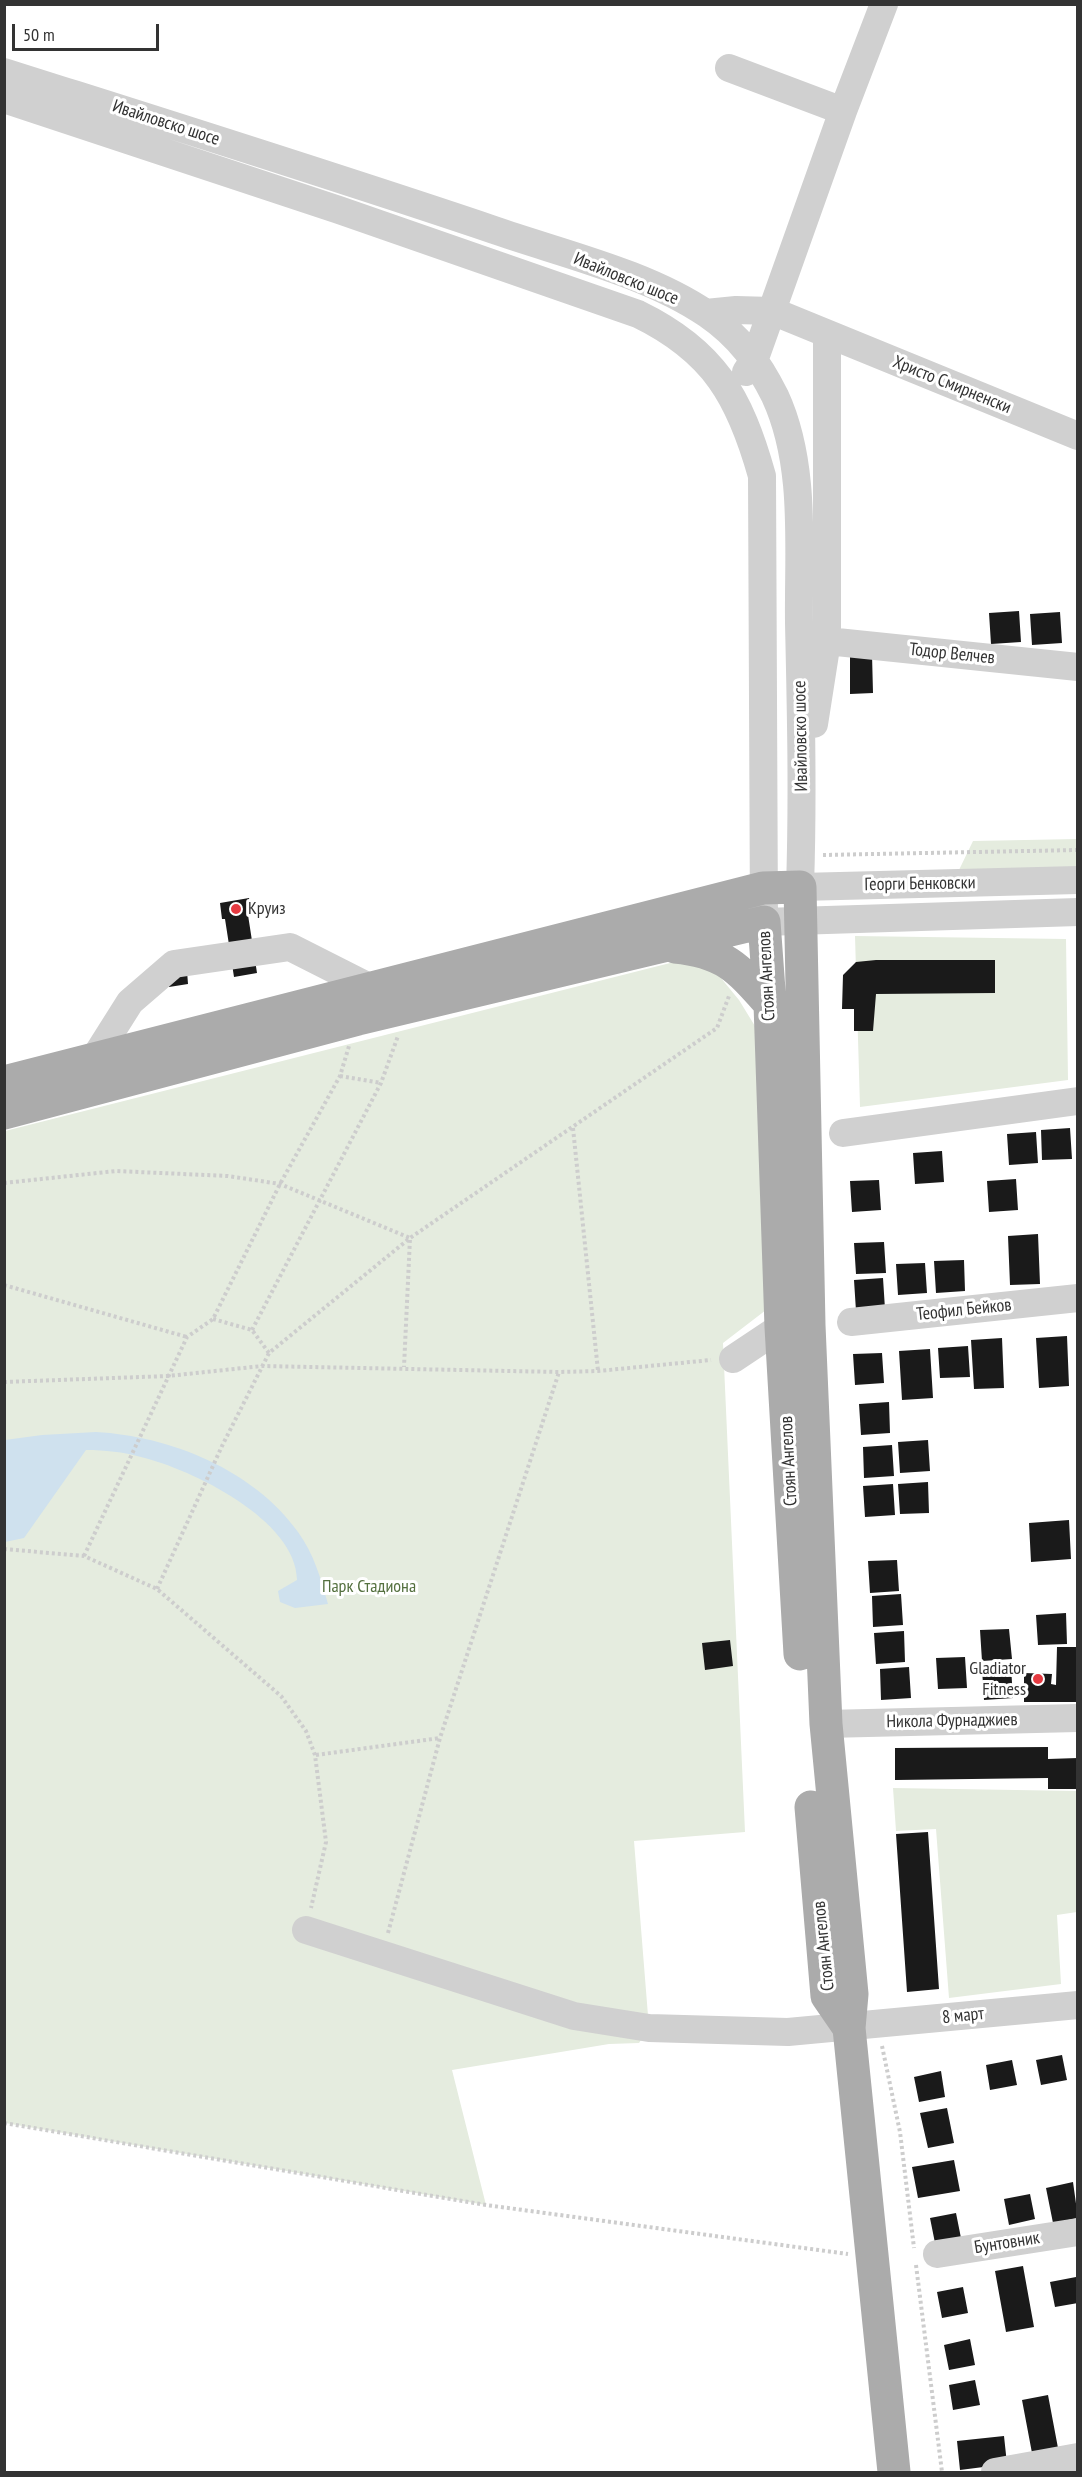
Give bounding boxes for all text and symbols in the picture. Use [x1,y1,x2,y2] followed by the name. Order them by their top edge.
[15,12,162,50] scale bar
[23,23,55,46] text: 50 m
[110,96,222,150] street label: Ивайловско шосе
[570,248,682,310] street label: Ивайловско шосе
[890,351,1014,419] street label: Христо Смирненски
[908,639,996,669] street label: Тодор Велчев
[789,680,813,792] street label: Ивайловско шосе
[864,872,976,896] street label: Георги Бенковски
[248,898,286,920] place label: Круиз
[229,902,243,916] marker: Круиз
[754,930,780,1022] street label: Стоян Ангелов
[915,1294,1013,1326] street label: Теофил Бейков
[776,1415,802,1507] street label: Стоян Ангелов
[322,1576,416,1598] park label: Парк Стадиона
[969,1658,1026,1700] place label: Gladiator Fitness
[1031,1672,1045,1686] marker: Gladiator Fitness
[886,1709,1018,1733] street label: Никола Фурнаджиев
[809,1900,839,1992] street label: Стоян Ангелов
[941,2003,985,2029] street label: 8 март
[973,2227,1041,2259] street label: Бунтовник

